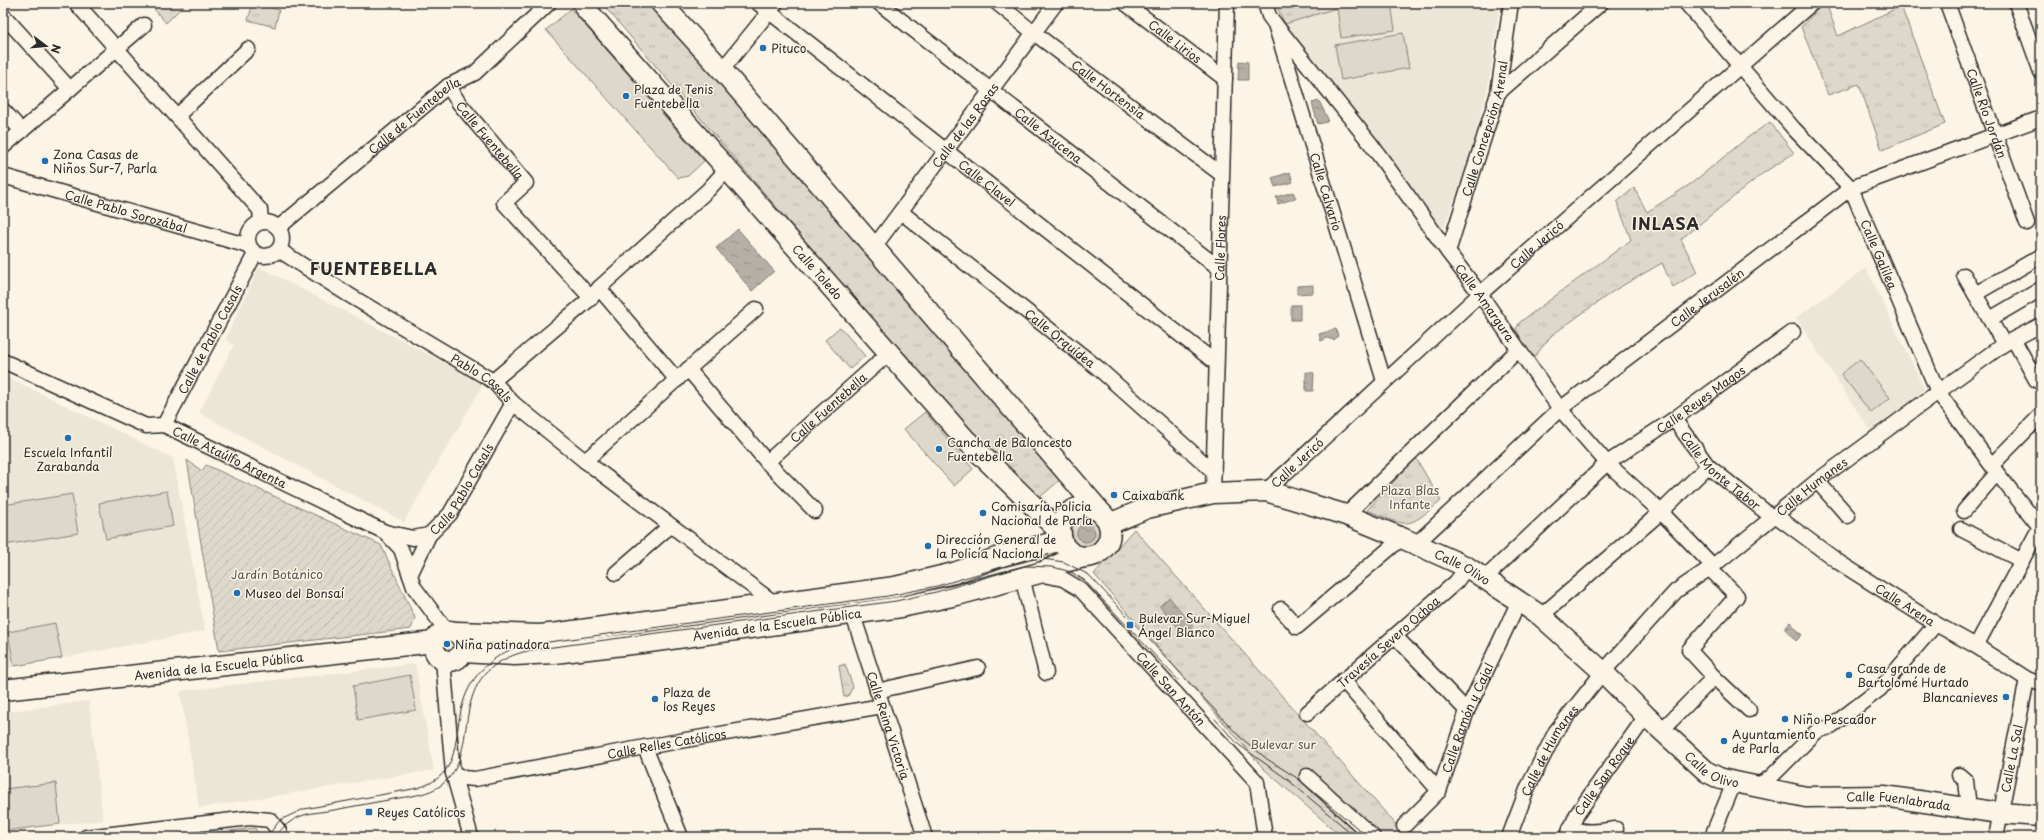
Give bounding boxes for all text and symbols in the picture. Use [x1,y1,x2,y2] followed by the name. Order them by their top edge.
[1145,15,1206,68] street label: Calle Lirios
[26,26,66,66] north arrow
[771,39,807,57] place label: Pituco
[47,42,65,56] text: N
[758,43,768,53] marker: Pituco
[1068,55,1150,123] street label: Calle Hortensia
[1457,59,1512,199] street label: Calle Concepción Arenal
[1962,66,2012,160] street label: Calle Río Jordán
[364,72,464,158] street label: Calle de Fuentebella
[927,79,1003,171] street label: Calle de las Rosas
[634,80,714,112] place label: Plaza de Tenis Fuentebella
[621,91,631,101] marker: Plaza de Tenis Fuentebella
[452,97,529,184] street label: Calle Fuentebella
[1011,103,1087,168] street label: Calle Azucena
[53,145,158,177] place label: Zona Casas de Niños Sur-7, Parla
[1306,150,1347,233] street label: Calle Calvario
[955,155,1019,211] street label: Calle Clavel
[40,156,50,166] marker: Zona Casas de Niños Sur-7, Parla
[63,185,189,237] street label: Calle Pablo Sorozábal
[1632,211,1700,235] district label: INLASA
[1210,214,1230,281] street label: Calle Flores
[1506,216,1568,273] street label: Calle Jericó
[1856,217,1902,292] street label: Calle Galilea
[788,240,847,304] street label: Calle Toledo
[310,256,438,280] district label: FUENTEBELLA
[1451,260,1520,345] street label: Calle Amargura
[1666,263,1748,331] street label: Calle Jerusalén
[173,281,246,397] street label: Calle de Pablo Casals
[1021,304,1100,372] street label: Calle Orquídea
[448,349,517,406] street label: Pablo Casals
[1653,361,1749,437] street label: Calle Reyes Magos
[786,368,871,447] street label: Calle Fuentebella
[169,421,290,492] street label: Calle Ataúlfo Argenta
[1676,427,1765,514] street label: Calle Monte Tabor
[63,433,73,443] marker: Escuela Infantil Zarabanda
[947,433,1072,465] place label: Cancha de Baloncesto Fuentebella
[1266,433,1328,492] street label: Calle Jericó
[425,439,498,539] street label: Calle Pablo Casals
[23,443,113,475] place label: Escuela Infantil Zarabanda
[934,444,944,454] marker: Cancha de Baloncesto Fuentebella
[1772,452,1851,520] street label: Calle Humanes
[1381,481,1440,513] park label: Plaza Blas Infante
[1122,486,1185,504] place label: Caixabank
[1109,490,1119,500] marker: Caixabank
[991,497,1093,529] place label: Comisaría Policia Nacional de Parla
[978,508,988,518] marker: Comisaría Policia Nacional de Parla
[936,530,1056,562] place label: Dirección General de la Policía Nacional
[923,541,933,551] marker: Dirección General de la Policía Nacional
[1432,545,1494,589] street label: Calle Olivo
[231,565,323,583] park label: Jardín Botánico
[1872,579,1939,630] street label: Calle Arena
[245,584,344,602] place label: Museo del Bonsaí
[232,588,242,598] marker: Museo del Bonsaí
[1333,591,1444,692] street label: Travesía Severo Ochoa
[692,604,863,645] street label: Avenida de la Escuela Pública
[1138,609,1250,641] place label: Bulevar Sur-Miguel Ángel Blanco
[1125,620,1135,630] marker: Bulevar Sur-Miguel Ángel Blanco
[455,635,550,653] place label: Niña patinadora
[442,639,452,649] marker: Niña patinadora
[1132,647,1210,729] street label: Calle San Antón
[133,648,305,684] street label: Avenida de la Escuela Pública
[1857,659,1969,691] place label: Casa grande de Bartolomé Hurtado
[1437,660,1498,775] street label: Calle Ramón y Cajal
[863,669,915,782] street label: Calle Reina Victoria
[1844,670,1854,680] marker: Casa grande de Bartolomé Hurtado
[663,683,716,715] place label: Plaza de los Reyes
[1922,688,1999,706] place label: Blancanieves
[2001,692,2011,702] marker: Blancanieves
[650,694,660,704] marker: Plaza de los Reyes
[1516,700,1583,799] street label: Calle de Humanes
[1793,710,1877,728] place label: Niño Pescador
[1780,714,1790,724] marker: Niño Pescador
[1996,723,2027,794] street label: Calle La Sal
[606,724,728,763] street label: Calle Relles Católicos
[1732,725,1816,757] place label: Ayuntamiento de Parla
[1570,732,1639,819] street label: Calle San Roque
[1250,735,1316,753] park label: Bulevar sur
[1719,736,1729,746] marker: Ayuntamiento de Parla
[1681,747,1741,792] street label: Calle Olivo
[1846,787,1952,815] street label: Calle Fuenlabrada
[377,803,466,821] place label: Reyes Católicos
[364,807,374,817] marker: Reyes Católicos

